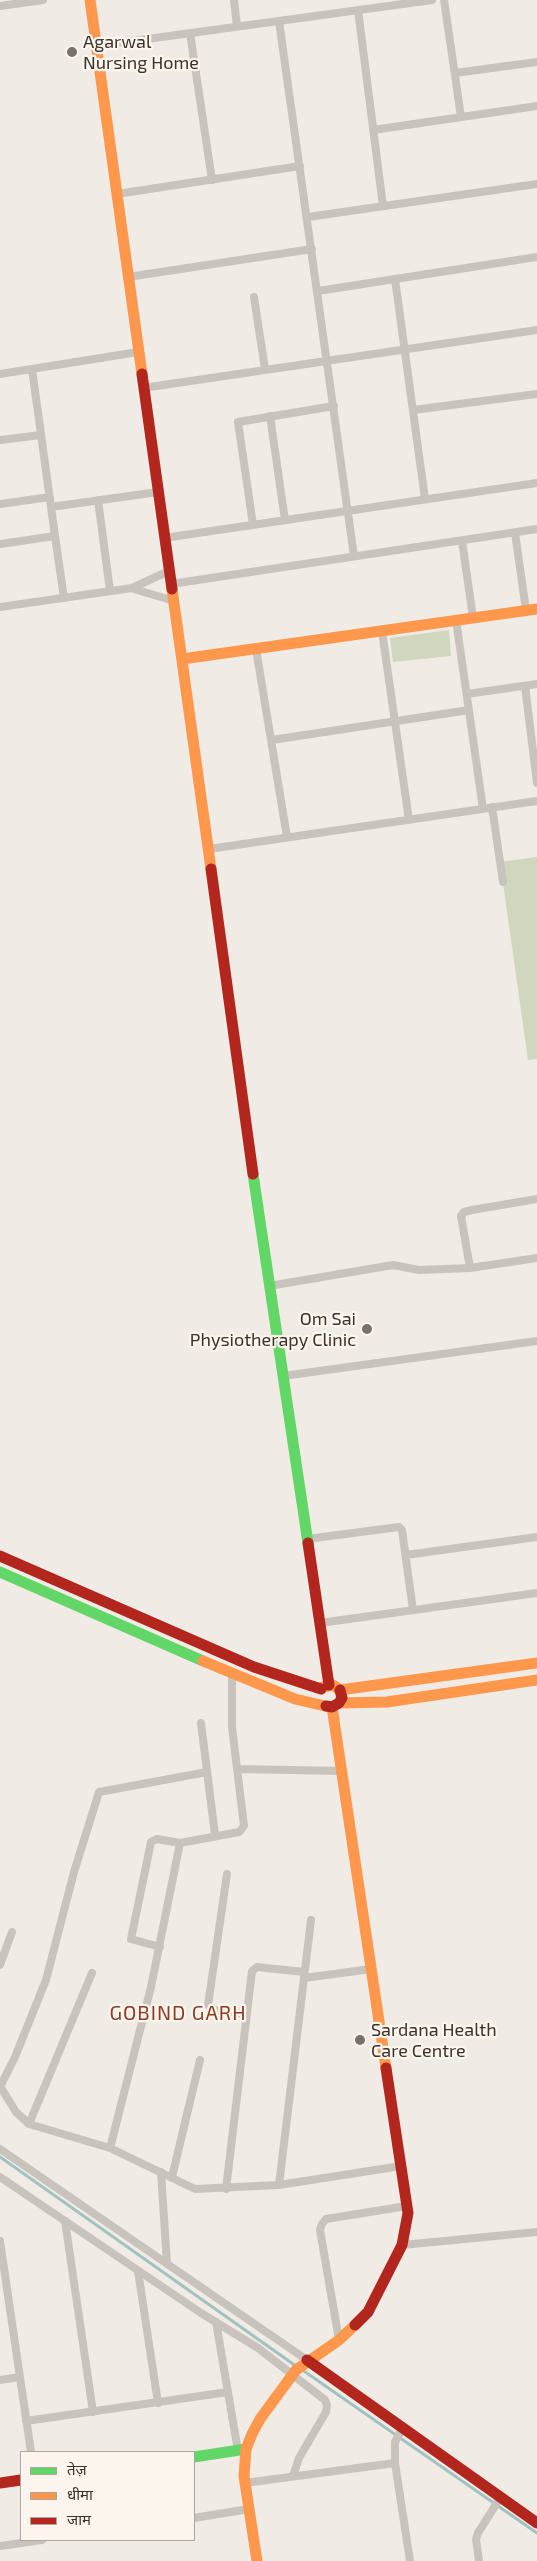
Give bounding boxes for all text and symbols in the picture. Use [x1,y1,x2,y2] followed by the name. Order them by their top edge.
[83,31,199,74] place label: Agarwal Nursing Home
[65,45,79,59] marker: Agarwal Nursing Home
[190,1308,356,1350] place label: Om Sai Physiotherapy Clinic
[360,1322,374,1336] marker: Om Sai Physiotherapy Clinic
[108,2001,248,2025] district label: GOBIND GARH
[371,2019,497,2062] place label: Sardana Health Care Centre
[353,2033,367,2047] marker: Sardana Health Care Centre
[20,2451,195,2541] legend
[67,2460,87,2478] text: तेज़
[67,2485,93,2503] text: धीमा
[67,2510,91,2528] text: जाम

